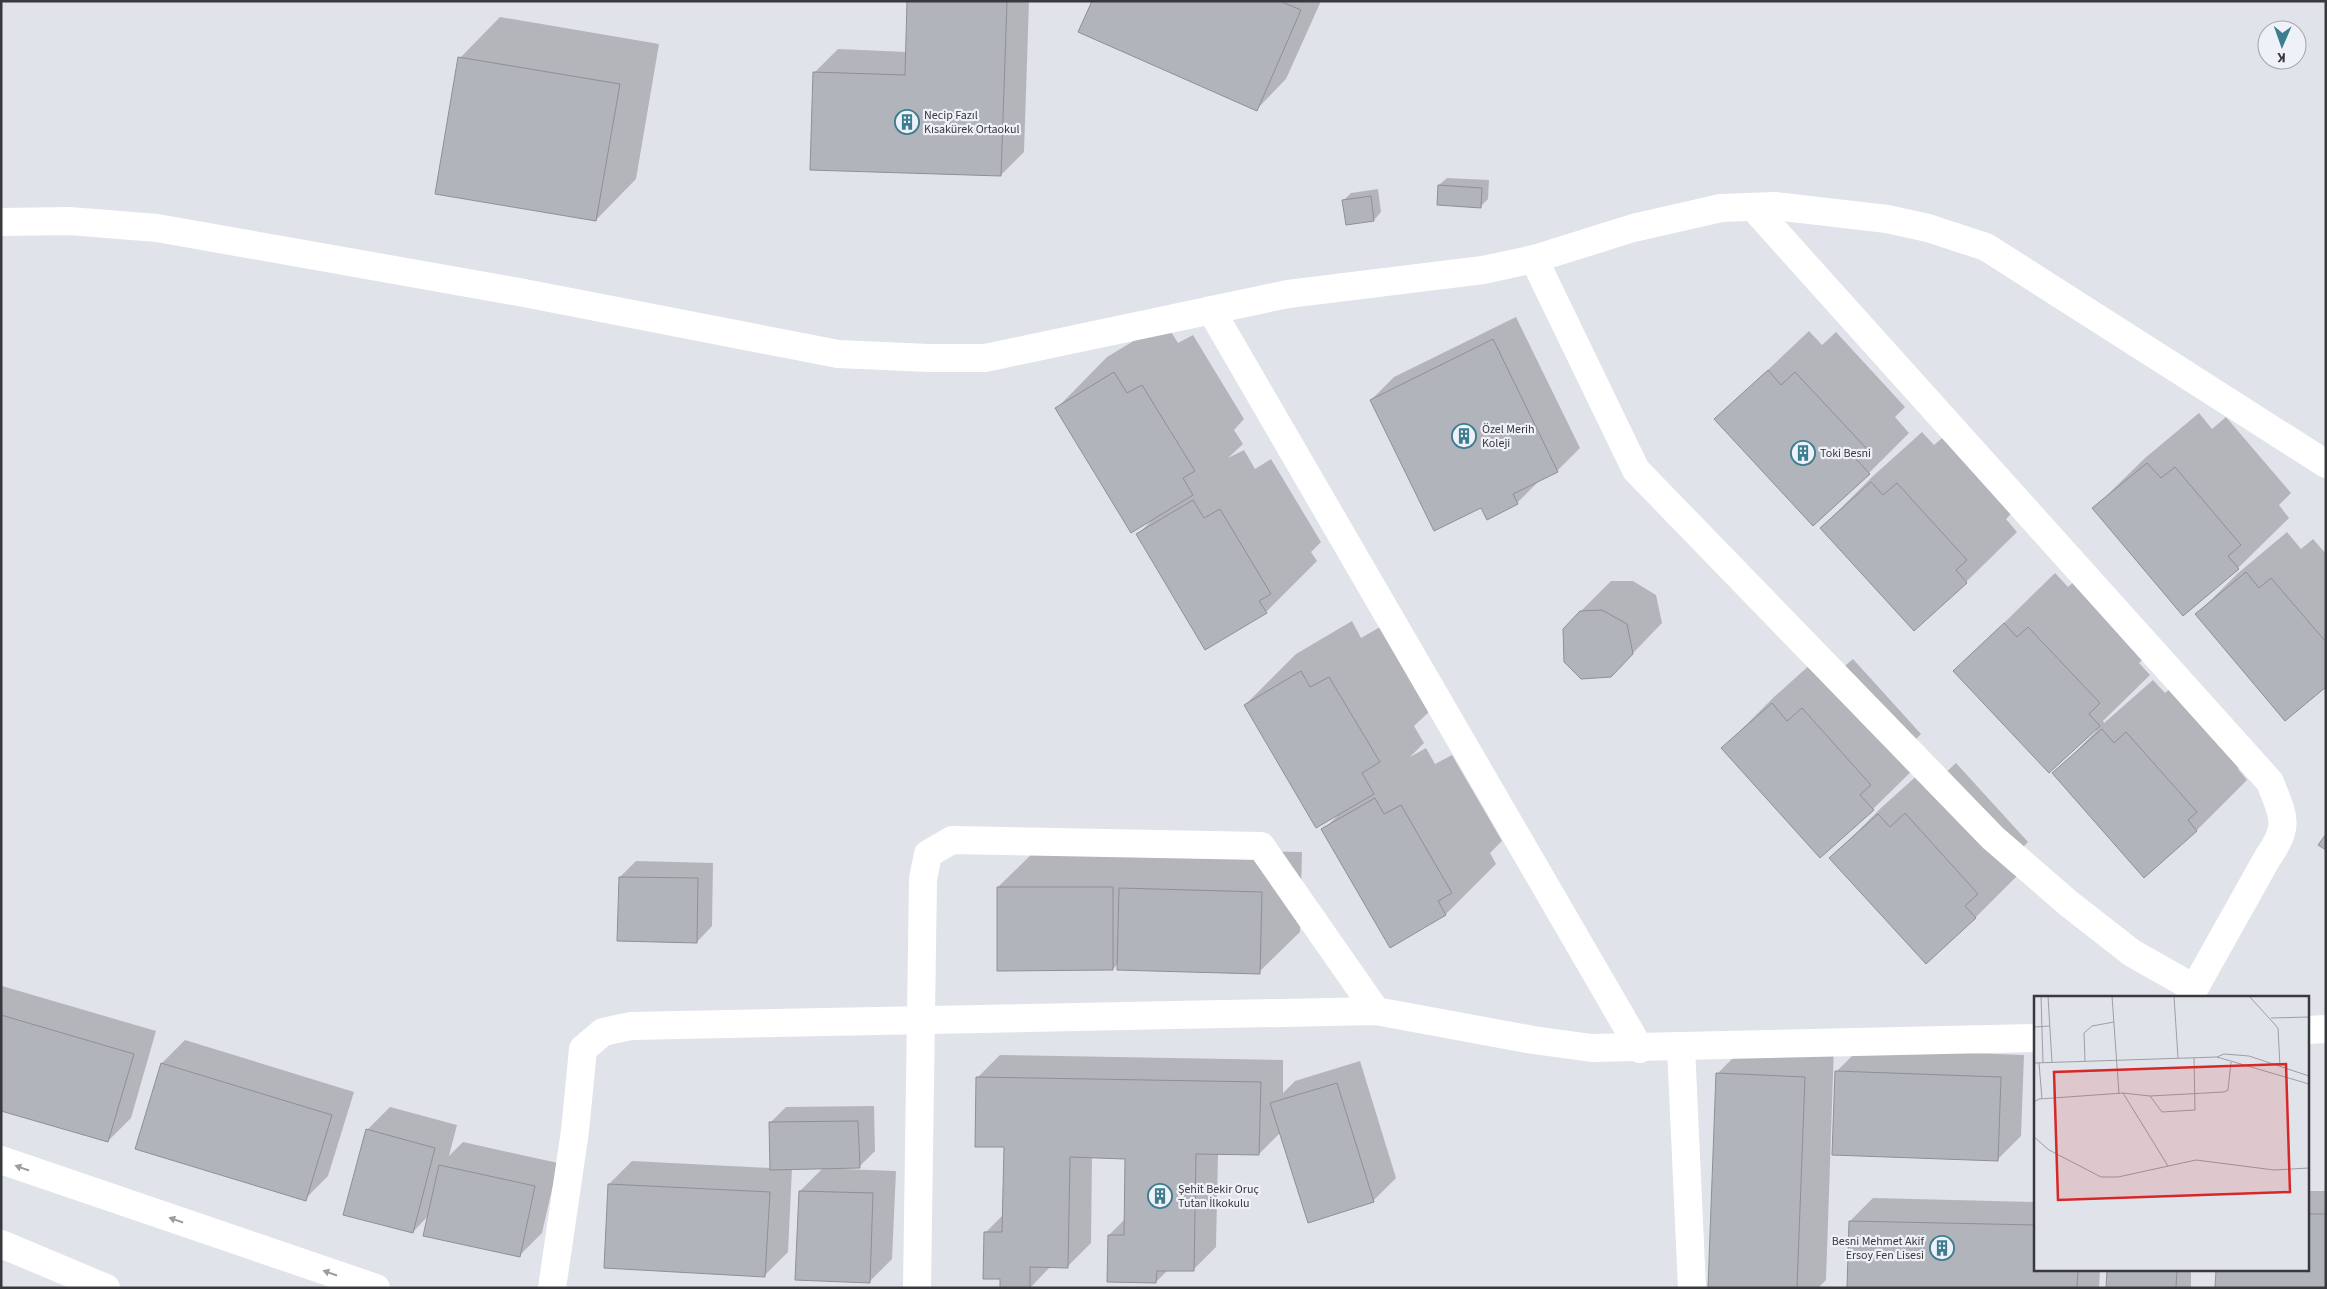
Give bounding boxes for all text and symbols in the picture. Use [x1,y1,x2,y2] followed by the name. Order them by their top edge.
[2257,20,2307,70] north arrow
[2277,47,2286,67] text: K
[924,107,1019,138] place label: Necip Fazıl Kısakürek Ortaokul
[894,109,920,135] building icon: Necip Fazıl Kısakürek Ortaokul
[1482,421,1535,452] place label: Özel Merih Koleji
[1451,423,1477,449] building icon: Özel Merih Koleji
[1790,440,1816,466] building icon: Toki Besni
[1820,445,1871,462] place label: Toki Besni
[2034,996,2310,1272] inset map
[15,1163,30,1171] one-way arrow
[1178,1181,1259,1212] place label: Şehit Bekir Oruç Tutan İlkokulu
[1147,1183,1173,1209] building icon: Şehit Bekir Oruç Tutan İlkokulu
[168,1216,183,1224] one-way arrow
[1832,1233,1924,1264] place label: Besni Mehmet Akif Ersoy Fen Lisesi
[1929,1235,1955,1261] building icon: Besni Mehmet Akif Ersoy Fen Lisesi
[322,1269,337,1277] one-way arrow

